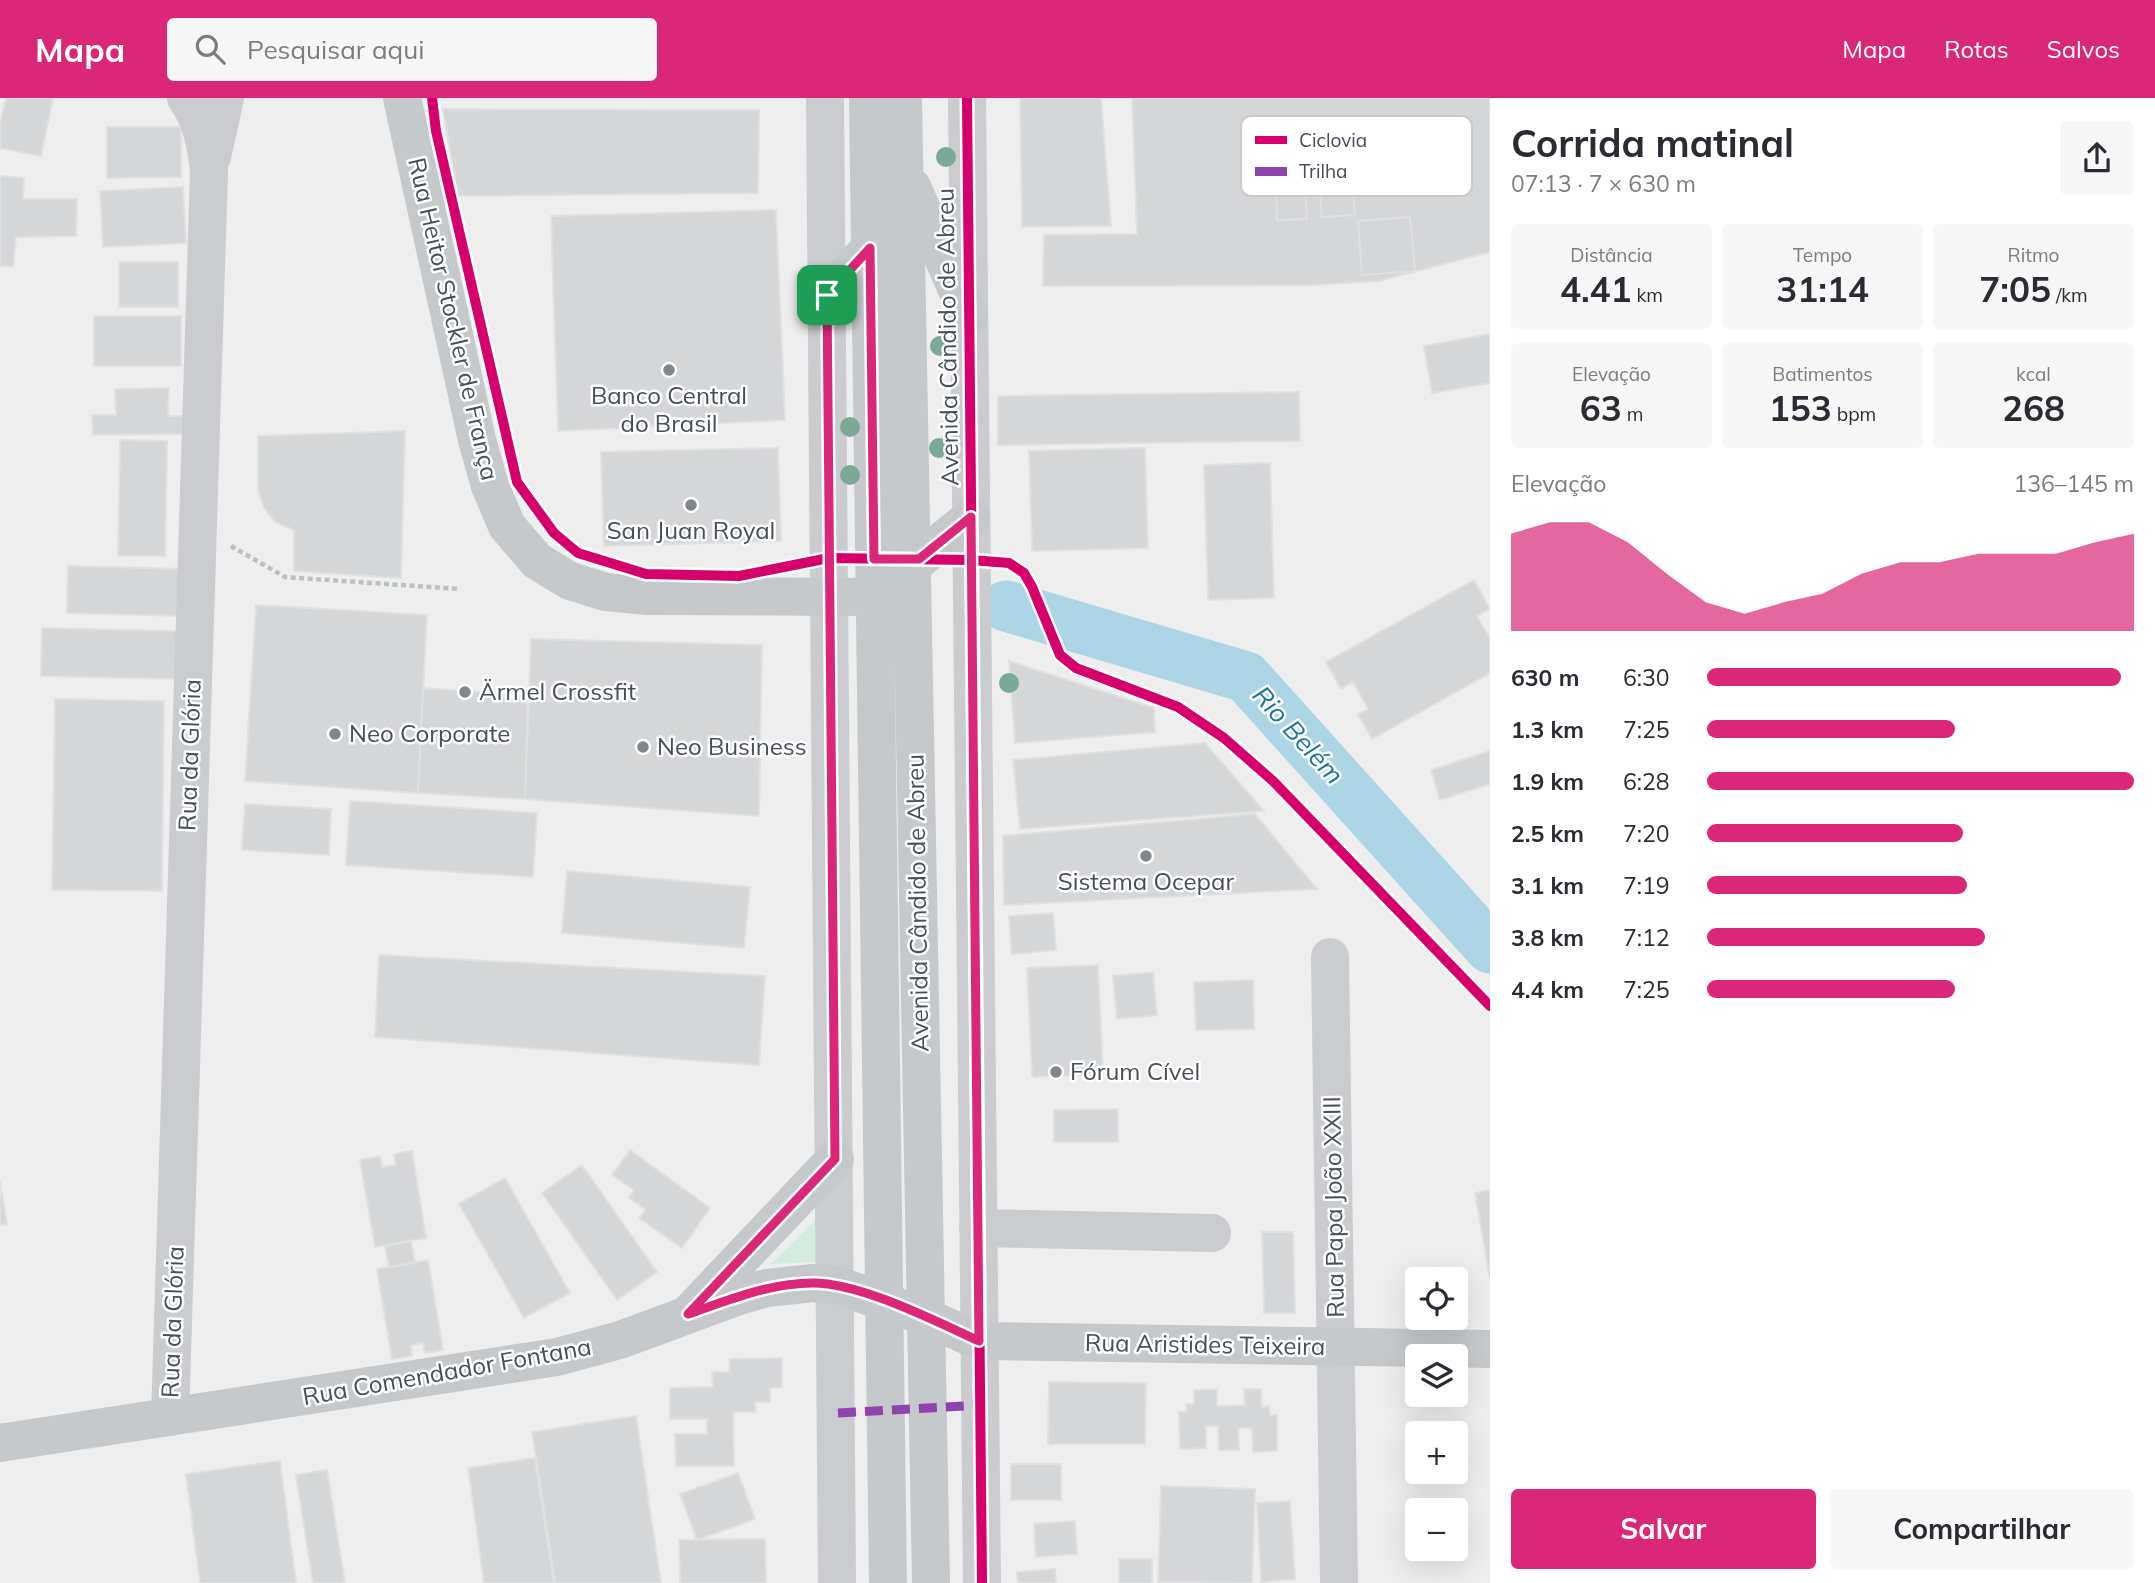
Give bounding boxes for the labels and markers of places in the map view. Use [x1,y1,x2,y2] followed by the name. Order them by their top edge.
[797,265,857,325] pin
[661,362,677,378] marker: Banco Central do Brasil
[591,380,747,438] place label: Banco Central do Brasil
[683,497,699,513] marker: San Juan Royal
[607,515,775,545] place label: San Juan Royal
[479,676,636,706] place label: Ärmel Crossfit
[457,684,473,700] marker: Ärmel Crossfit
[349,718,510,748] place label: Neo Corporate
[327,726,343,742] marker: Neo Corporate
[657,731,807,761] place label: Neo Business
[635,739,651,755] marker: Neo Business
[1138,848,1154,864] marker: Sistema Ocepar
[1058,866,1234,896] place label: Sistema Ocepar
[1070,1056,1200,1086] place label: Fórum Cível
[1048,1064,1064,1080] marker: Fórum Cível

